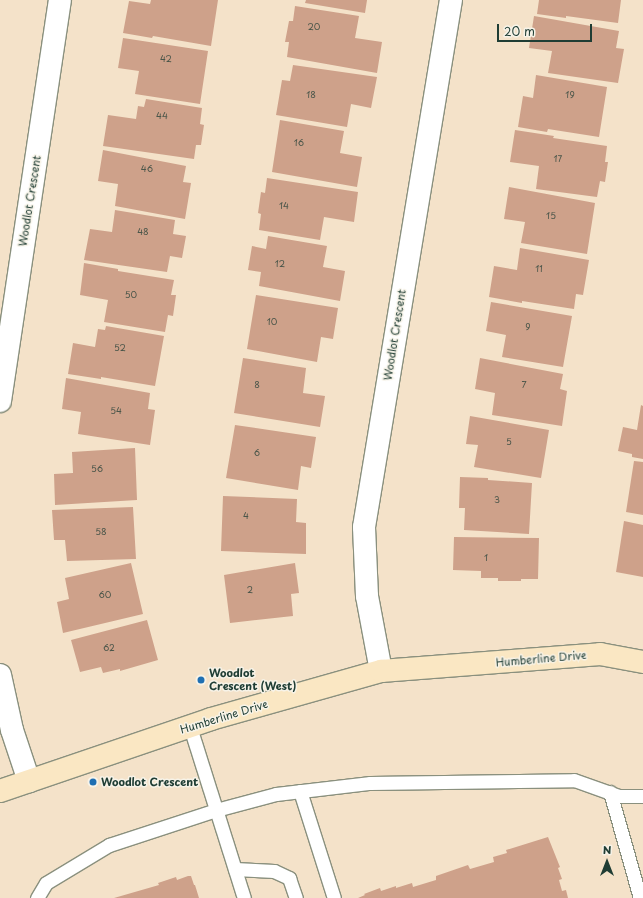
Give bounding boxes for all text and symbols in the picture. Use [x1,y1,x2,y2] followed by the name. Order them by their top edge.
[499,16,594,42] scale bar
[308,21,320,31] house number: 20
[504,22,535,40] text: 20 m
[160,53,172,63] house number: 42
[306,89,316,99] house number: 18
[565,89,575,99] house number: 19
[156,110,168,120] house number: 44
[294,137,304,147] house number: 16
[554,153,562,163] house number: 17
[16,154,44,248] street label: Woodlot Crescent
[141,163,153,173] house number: 46
[279,200,289,210] house number: 14
[546,210,556,220] house number: 15
[137,226,149,236] house number: 48
[275,258,285,268] house number: 12
[535,263,543,273] house number: 11
[381,288,409,382] street label: Woodlot Crescent
[125,289,137,299] house number: 50
[267,316,277,326] house number: 10
[525,321,531,331] house number: 9
[114,342,126,352] house number: 52
[254,379,260,389] house number: 8
[521,379,527,389] house number: 7
[110,405,122,415] house number: 54
[506,436,512,446] house number: 5
[254,447,260,457] house number: 6
[91,463,103,473] house number: 56
[494,494,500,504] house number: 3
[243,510,249,520] house number: 4
[95,526,107,536] house number: 58
[484,552,488,562] house number: 1
[247,584,253,594] house number: 2
[99,589,111,599] house number: 60
[103,642,115,652] house number: 62
[495,648,587,670] street label: Humberline Drive
[209,667,297,693] place label: Woodlot Crescent (West)
[196,675,206,685] marker: Woodlot Crescent (West)
[178,697,270,737] street label: Humberline Drive
[101,775,199,789] place label: Woodlot Crescent
[88,777,98,787] marker: Woodlot Crescent
[603,841,611,858] text: N
[587,842,627,882] north arrow

